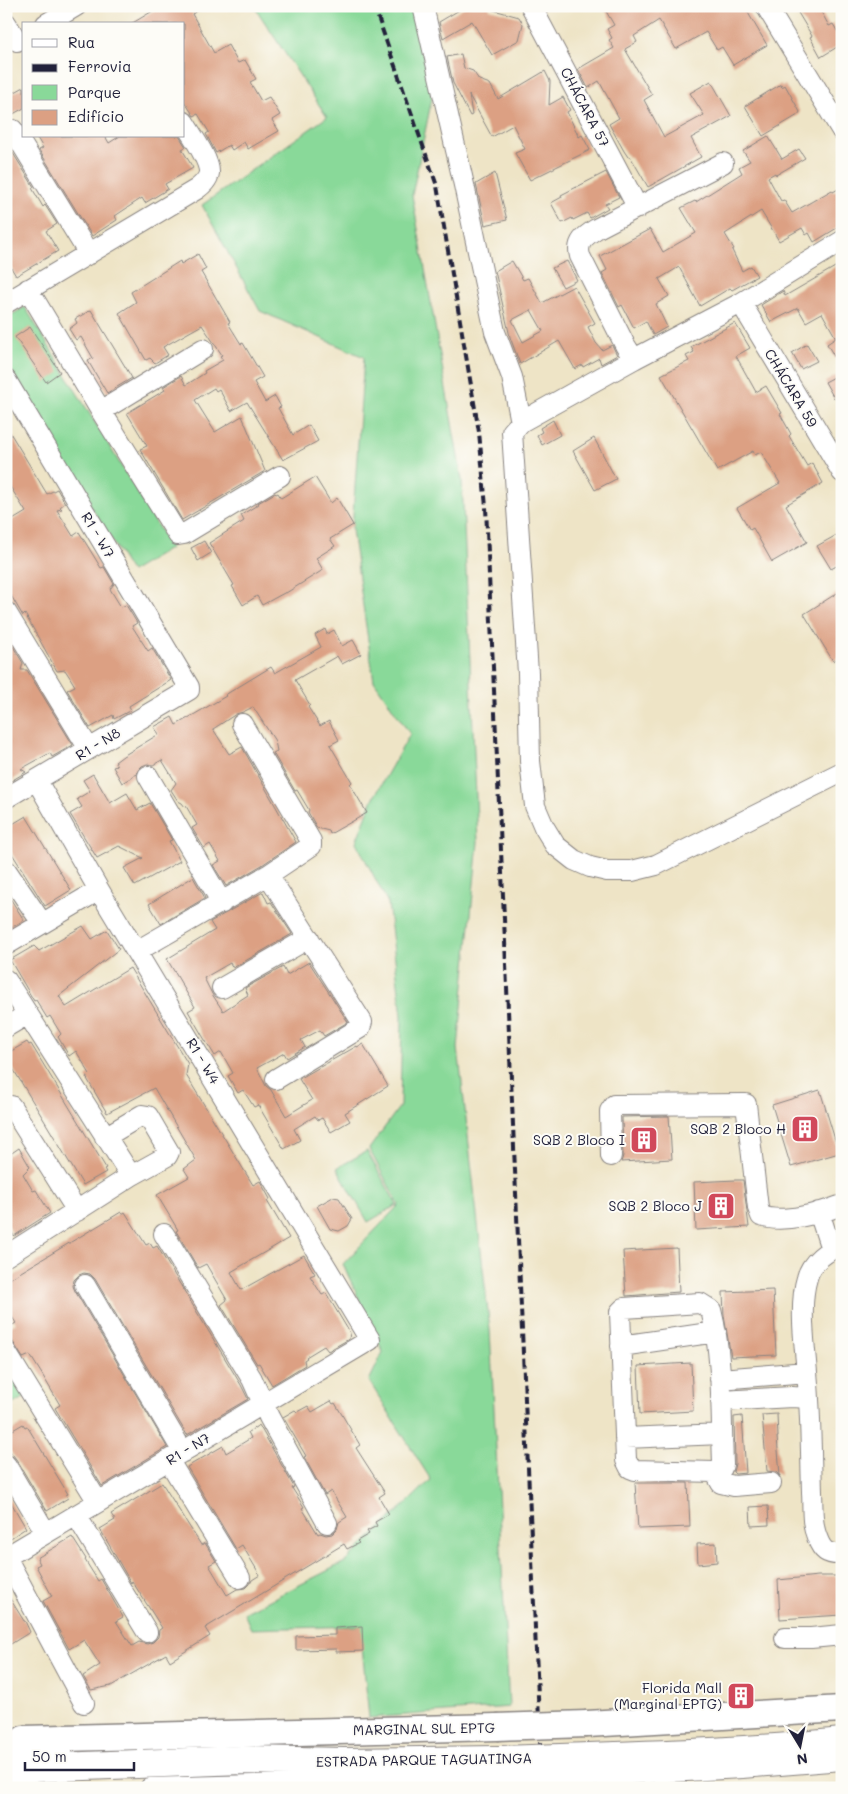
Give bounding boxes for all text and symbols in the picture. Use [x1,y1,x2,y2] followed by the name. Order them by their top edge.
[22,22,185,138] legend
[68,32,95,52] text: Rua
[68,56,132,76] text: Ferrovia
[556,64,614,150] street label: CHÁCARA 57
[68,82,121,102] text: Parque
[68,106,124,126] text: Edifício
[761,345,822,430] street label: CHÁCARA 59
[77,508,120,561] street label: R1 - W7
[72,723,124,764] street label: R1 - N8
[182,1034,225,1088] street label: R1 - W4
[790,1114,820,1144] building icon: SQB 2 Bloco H
[690,1119,786,1138] place label: SQB 2 Bloco H
[629,1125,659,1155] building icon: SQB 2 Bloco I
[533,1130,625,1149] place label: SQB 2 Bloco I
[706,1191,736,1221] building icon: SQB 2 Bloco J
[609,1196,702,1215] place label: SQB 2 Bloco J
[162,1428,213,1469] street label: R1 - N7
[614,1678,722,1713] place label: Florida Mall (Marginal EPTG)
[726,1681,756,1711] building icon: Florida Mall (Marginal EPTG)
[353,1718,495,1739] street label: MARGINAL SUL EPTG
[776,1722,826,1772] north arrow
[25,1739,134,1771] scale bar
[32,1746,67,1766] text: 50 m
[316,1748,532,1771] street label: ESTRADA PARQUE TAGUATINGA
[795,1749,809,1770] text: N

